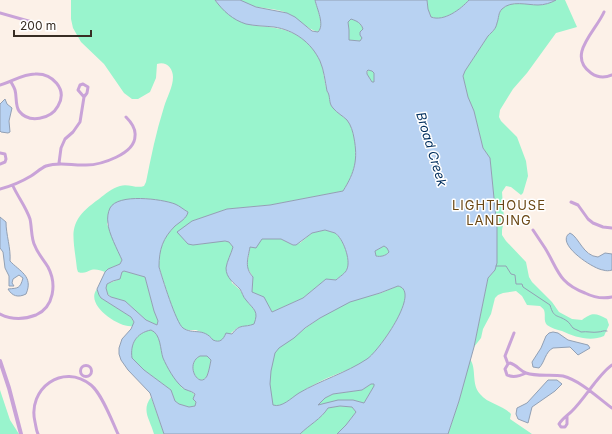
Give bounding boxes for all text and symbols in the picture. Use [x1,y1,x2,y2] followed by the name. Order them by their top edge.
[14,12,91,38] scale bar
[20,18,56,33] text: 200 m
[413,110,451,189] water label: Broad Creek
[452,197,546,228] district label: LIGHTHOUSE LANDING

